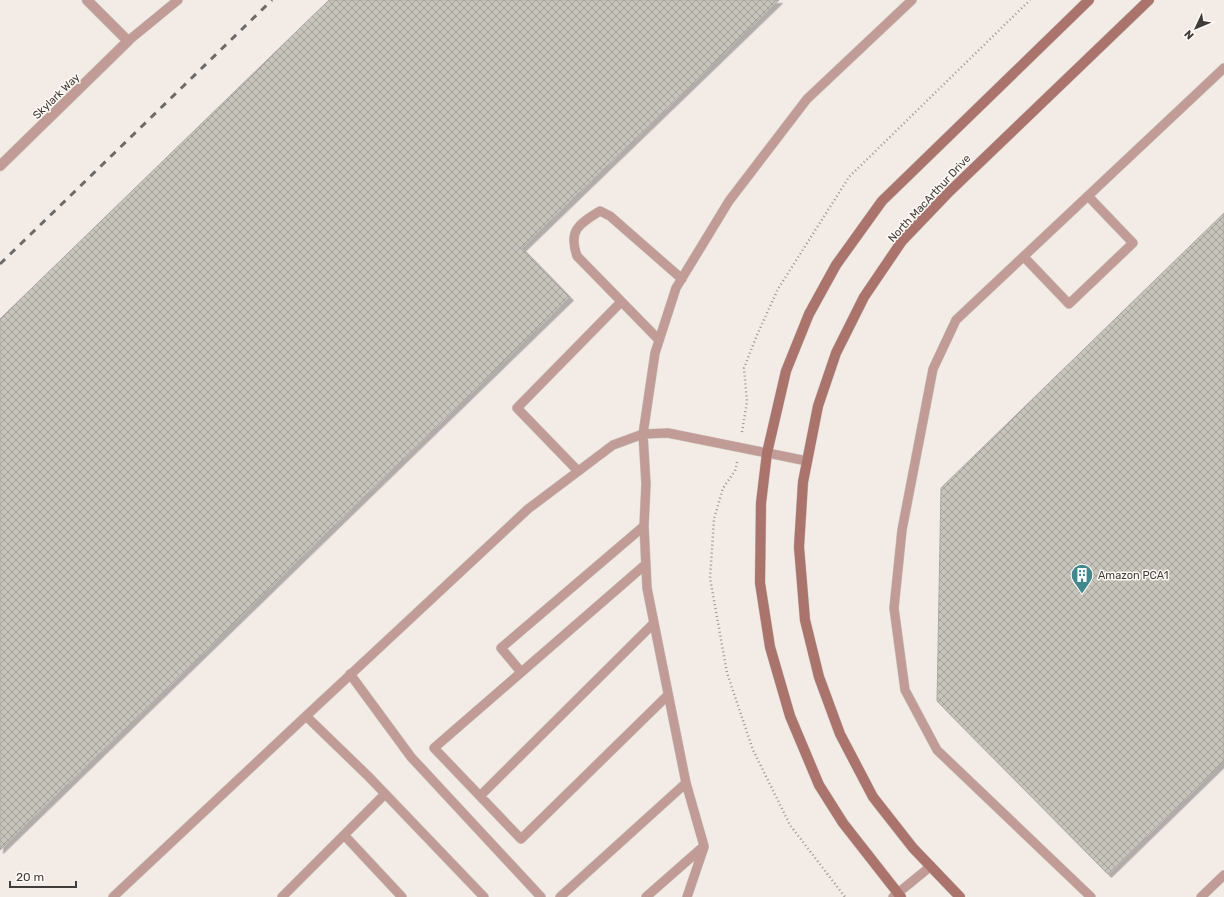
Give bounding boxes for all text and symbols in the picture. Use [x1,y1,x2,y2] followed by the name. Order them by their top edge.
[1176,8,1216,48] north arrow
[1182,27,1197,42] text: N
[30,71,83,122] street label: Skylark Way
[885,152,973,245] street label: North MacArthur Drive
[1069,562,1095,595] building icon: Amazon PCA1
[1098,569,1168,582] place label: Amazon PCA1
[10,863,76,889] scale bar
[16,870,44,884] text: 20 m

